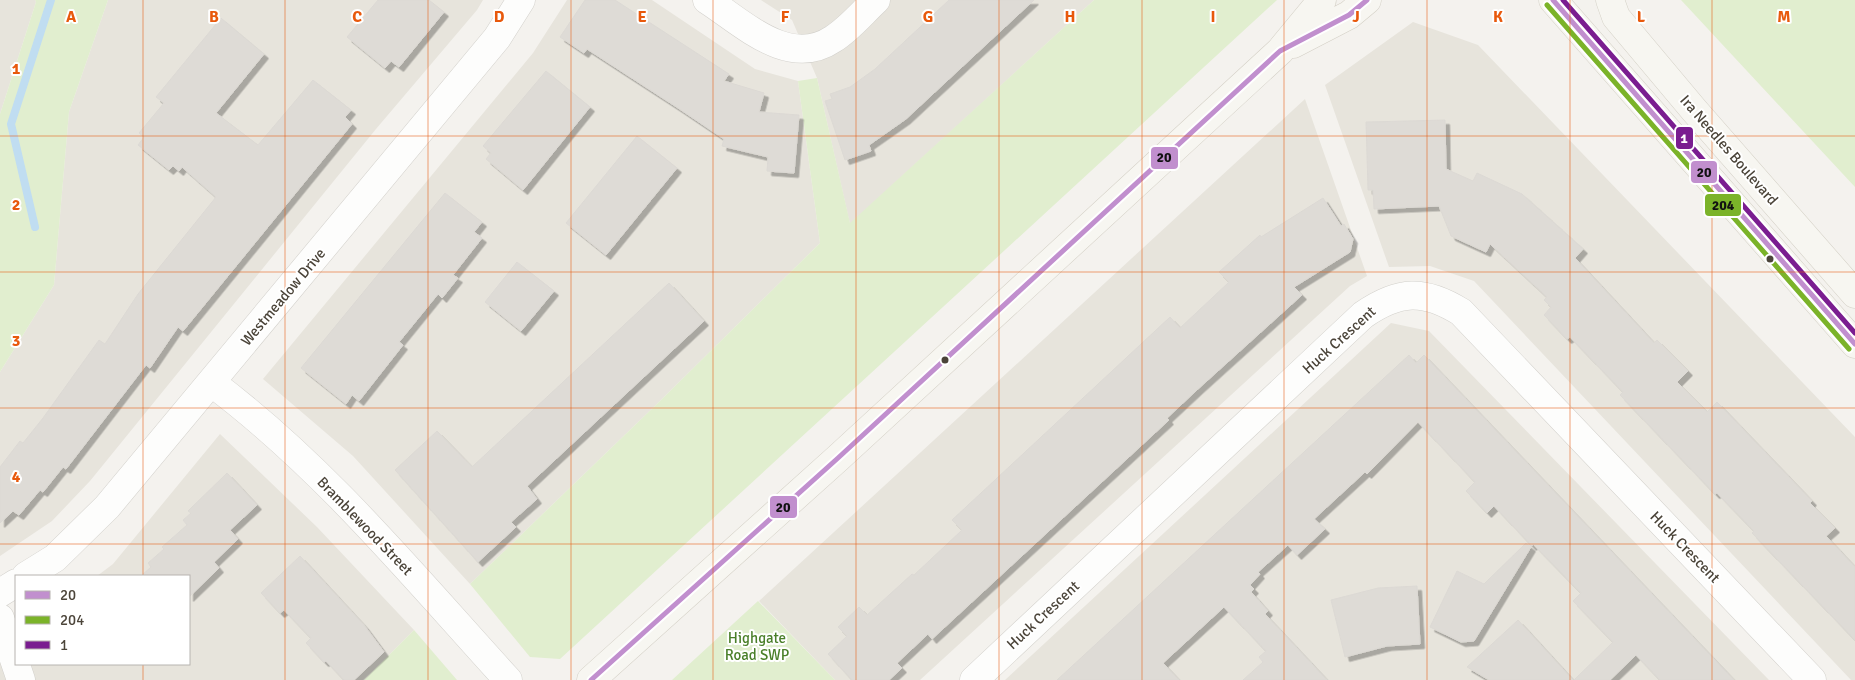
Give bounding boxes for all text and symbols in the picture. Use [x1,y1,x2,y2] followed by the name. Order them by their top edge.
[66,7,77,27] text: A
[209,7,219,27] text: B
[352,7,362,27] text: C
[494,7,505,27] text: D
[637,7,647,27] text: E
[781,7,790,27] text: F
[923,7,933,27] text: G
[1065,7,1075,27] text: H
[1210,7,1216,27] text: I
[1352,7,1360,27] text: J
[1493,7,1503,27] text: K
[1637,7,1646,27] text: L
[1777,7,1791,27] text: M
[12,59,21,79] text: 1
[1676,91,1782,209] street label: Ira Needles Boulevard
[1675,126,1694,150] line badge: 1
[1680,130,1688,147] text: 1
[1150,146,1179,170] line badge: 20
[1156,149,1172,166] text: 20
[1690,160,1718,184] line badge: 20
[1696,164,1712,181] text: 20
[1704,193,1742,217] line badge: 204
[12,195,20,215] text: 2
[1712,197,1735,214] text: 204
[237,245,329,349] street label: Westmeadow Drive
[1765,254,1775,264] unlabelled marker
[1299,302,1379,378] street label: Huck Crescent
[12,331,20,351] text: 3
[940,355,950,365] unlabelled marker
[12,467,21,487] text: 4
[313,473,417,579] street label: Bramblewood Street
[769,495,798,519] line badge: 20
[775,499,791,516] text: 20
[1646,507,1724,587] street label: Huck Crescent
[15,575,190,665] legend
[1003,577,1083,653] street label: Huck Crescent
[60,586,76,604] text: 20
[60,611,84,629] text: 204
[725,629,789,664] park label: Highgate Road SWP
[60,636,68,654] text: 1

